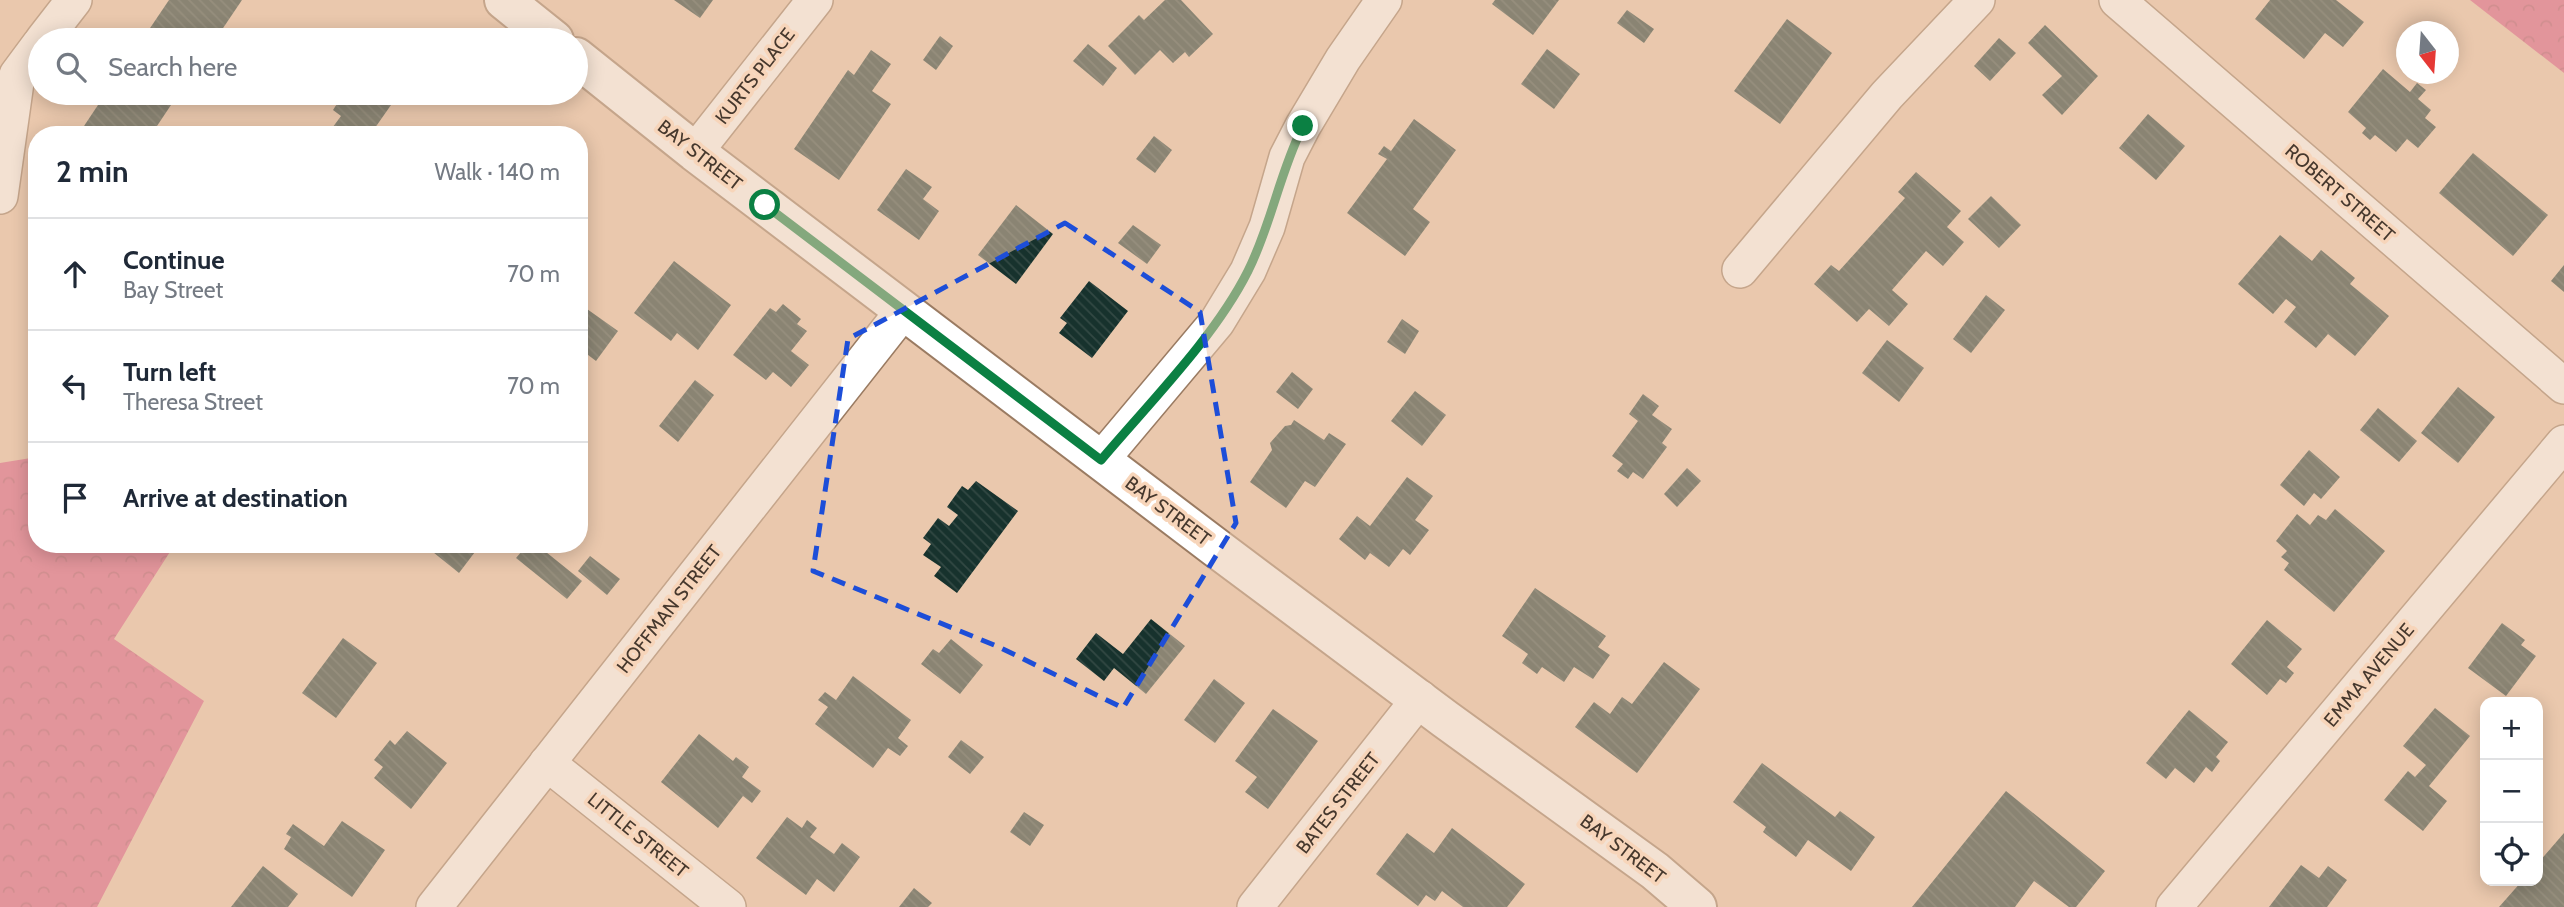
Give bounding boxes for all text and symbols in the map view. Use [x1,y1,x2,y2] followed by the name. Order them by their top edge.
[2396,21,2459,84] north arrow
[710,23,800,129] street label: KURTS PLACE
[28,28,588,105] search box
[52,48,90,86] icon: search
[108,51,237,83] text: Search here
[1287,110,1318,141] route end
[653,115,747,195] street label: BAY STREET
[2281,139,2399,247] street label: ROBERT STREET
[56,153,128,190] text: 2 min
[434,158,560,186] text: Walk · 140 m
[749,189,780,220] route start
[123,244,225,276] text: Continue
[56,255,94,293] icon: ahead
[507,260,560,288] text: 70 m
[123,276,223,304] text: Bay Street
[123,356,216,388] text: Turn left
[56,367,94,405] icon: left
[507,372,560,400] text: 70 m
[123,388,263,416] text: Theresa Street
[1121,471,1215,551] street label: BAY STREET
[56,479,94,517] icon: arrive
[123,482,348,514] text: Arrive at destination
[612,540,726,678] street label: HOFFMAN STREET
[2319,619,2419,731] street label: EMMA AVENUE
[2480,697,2543,886] map controls
[2480,697,2543,760] button: +
[1291,748,1385,858] street label: BATES STREET
[2480,760,2543,823] button: −
[583,787,693,883] street label: LITTLE STREET
[1576,809,1670,889] street label: BAY STREET
[2480,823,2543,886] button: locate

